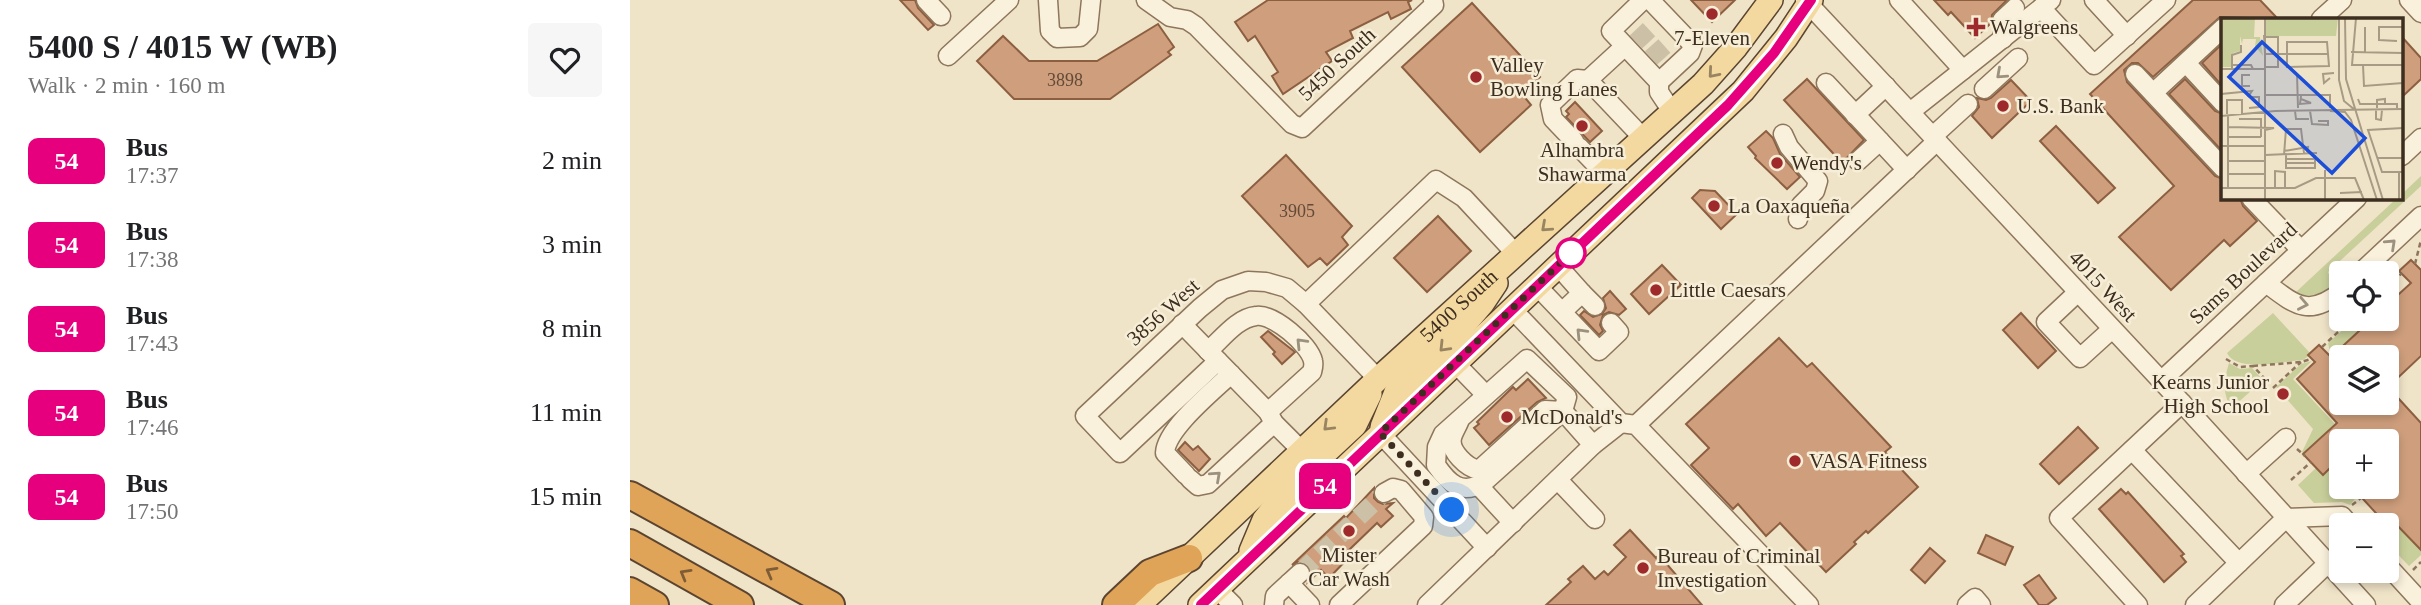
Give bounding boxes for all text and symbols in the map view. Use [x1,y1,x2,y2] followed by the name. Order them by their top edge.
[1704,6,1720,22] marker: 7-Eleven
[1990,15,2078,39] place label: Walgreens
[2221,18,2403,200] inset map
[1968,19,1984,35] marker: Walgreens
[1294,22,1381,106] street label: 5450 South
[528,23,602,97] button: heart
[1674,26,1750,50] place label: 7-Eleven
[28,29,338,65] text: 5400 S / 4015 W (WB)
[1490,53,1618,101] place label: Valley Bowling Lanes
[1709,65,1721,78] one-way arrow
[1996,65,2009,78] one-way arrow
[1468,69,1484,85] marker: Valley Bowling Lanes
[1047,70,1083,90] house number: 3898
[28,73,225,98] text: Walk · 2 min · 160 m
[2017,94,2104,118] place label: U.S. Bank
[1995,98,2011,114] marker: U.S. Bank
[1574,118,1590,134] marker: Alhambra Shawarma
[126,133,168,162] text: Bus
[1538,138,1627,186] place label: Alhambra Shawarma
[542,146,602,175] text: 2 min
[55,148,79,174] text: 54
[1791,151,1862,175] place label: Wendy's
[1769,155,1785,171] marker: Wendy's
[126,163,178,188] text: 17:37
[1728,194,1851,218] place label: La Oaxaqueña
[1706,198,1722,214] marker: La Oaxaqueña
[1279,201,1315,221] house number: 3905
[126,217,168,246] text: Bus
[2184,217,2302,329] street label: Sams Boulevard
[1541,219,1554,231] one-way arrow
[542,230,602,259] text: 3 min
[55,232,79,258] text: 54
[1556,238,1586,268] unlabelled marker
[2383,240,2396,253] one-way arrow
[2064,246,2142,327] street label: 4015 West
[126,247,178,272] text: 17:38
[2329,261,2399,583] map controls
[2329,261,2399,331] button: locate
[1415,264,1503,347] street label: 5400 South
[1122,273,1204,350] street label: 3856 West
[1670,278,1786,302] place label: Little Caesars
[1648,282,1664,298] marker: Little Caesars
[2297,296,2309,311] one-way arrow
[126,301,168,330] text: Bus
[542,314,602,343] text: 8 min
[55,316,79,342] text: 54
[1577,328,1590,341] one-way arrow
[126,331,178,356] text: 17:43
[1296,339,1309,352] one-way arrow
[1440,339,1453,352] one-way arrow
[2329,345,2399,415] button: layers
[2152,370,2269,418] place label: Kearns Junior High School
[126,385,168,414] text: Bus
[2275,386,2291,402] marker: Kearns Junior High School
[530,398,602,427] text: 11 min
[55,400,79,426] text: 54
[1521,405,1623,429] place label: McDonald's
[1499,409,1515,425] marker: McDonald's
[126,415,178,440] text: 17:46
[1323,417,1336,430] one-way arrow
[2329,429,2399,499] button: +
[1809,449,1927,473] place label: VASA Fitness
[1787,453,1803,469] marker: VASA Fitness
[1294,463,1356,509] line badge: 54
[126,469,168,498] text: Bus
[1208,471,1221,484] one-way arrow
[1313,473,1337,499] text: 54
[529,482,602,511] text: 15 min
[55,484,79,510] text: 54
[1434,492,1469,527] your location
[126,499,178,524] text: 17:50
[2329,513,2399,583] button: −
[1341,523,1357,539] marker: Mister Car Wash
[1308,543,1390,591] place label: Mister Car Wash
[1657,544,1820,592] place label: Bureau of Criminal Investigation
[1635,560,1651,576] marker: Bureau of Criminal Investigation
[766,567,779,581] one-way arrow
[680,569,692,582] one-way arrow

